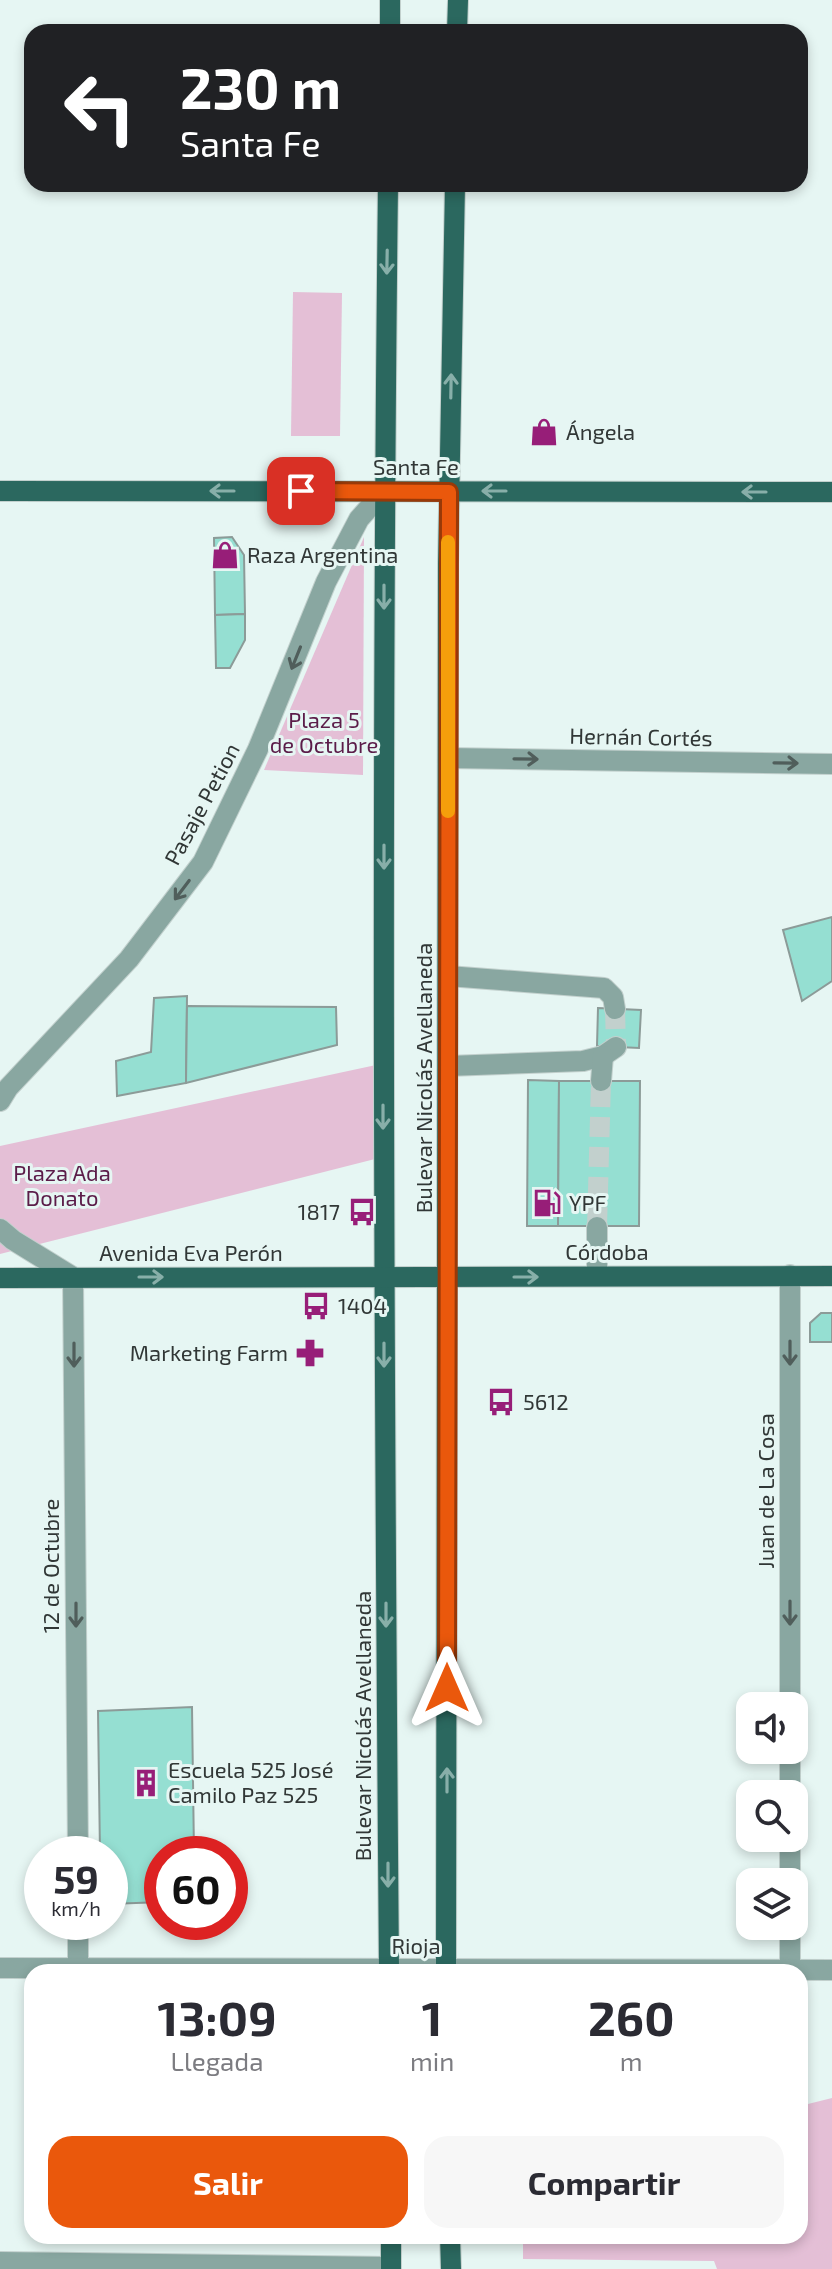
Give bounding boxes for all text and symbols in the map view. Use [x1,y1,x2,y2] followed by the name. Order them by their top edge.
[180,53,341,120] text: 230 m
[48,56,152,160] icon: left
[180,121,321,164] text: Santa Fe
[379,248,395,275] one-way arrow
[443,373,459,400] one-way arrow
[529,417,559,447] shop icon: Ángela
[566,418,635,444] place label: Ángela
[373,453,459,479] street label: Santa Fe
[267,457,335,525] pin
[279,469,323,513] icon: arrive
[209,483,236,499] one-way arrow
[481,483,508,499] one-way arrow
[741,484,768,500] one-way arrow
[210,540,240,570] shop icon: Raza Argentina
[247,541,398,567] place label: Raza Argentina
[376,583,392,610] one-way arrow
[287,645,302,669] one-way arrow
[270,706,378,757] park label: Plaza 5 de Octubre
[569,722,713,750] street label: Hernán Cortés
[158,738,245,869] street label: Pasaje Petion
[512,752,539,767] one-way arrow
[772,756,799,771] one-way arrow
[376,843,392,870] one-way arrow
[173,879,190,900] one-way arrow
[410,943,436,1213] street label: Bulevar Nicolás Avellaneda
[375,1103,391,1130] one-way arrow
[13,1159,111,1210] park label: Plaza Ada Donato
[532,1188,562,1218] fuel station icon: YPF
[569,1189,606,1215] place label: YPF
[347,1197,377,1227] bus stop icon: 1817
[298,1198,340,1224] place label: 1817
[565,1238,649,1264] street label: Córdoba
[99,1239,283,1265] street label: Avenida Eva Perón
[137,1269,164,1285] one-way arrow
[512,1269,539,1285] one-way arrow
[301,1291,331,1321] bus stop icon: 1404
[338,1292,387,1318] place label: 1404
[295,1338,325,1368] pharmacy icon: Marketing Farm
[130,1339,288,1365] place label: Marketing Farm
[782,1339,798,1366] one-way arrow
[66,1341,82,1368] one-way arrow
[376,1341,392,1368] one-way arrow
[486,1387,516,1417] bus stop icon: 5612
[523,1388,569,1414] place label: 5612
[752,1413,778,1569] street label: Juan de La Cosa
[37,1499,63,1633] street label: 12 de Octubre
[349,1591,375,1861] street label: Bulevar Nicolás Avellaneda
[782,1599,798,1626] one-way arrow
[68,1601,84,1628] one-way arrow
[378,1601,394,1628] one-way arrow
[405,1646,489,1730] position arrow
[736,1692,808,1940] map controls
[736,1692,808,1764] button: sound
[168,1756,334,1807] place label: Escuela 525 José Camilo Paz 525
[439,1767,455,1794] one-way arrow
[131,1768,161,1798] building icon: Escuela 525 José Camilo Paz 525
[736,1780,808,1852] button: search
[144,1836,248,1940] speed limit sign: 60
[53,1854,99,1902] text: 59
[380,1861,396,1888] one-way arrow
[736,1868,808,1940] button: layers
[51,1896,101,1920] text: km/h
[391,1932,441,1959] street label: Rioja
[158,1988,276,2046] text: 13:09
[422,1988,443,2046] text: 1
[588,1988,674,2046] text: 260
[171,2045,263,2076] text: Llegada
[410,2045,454,2076] text: min
[620,2045,643,2076] text: m
[48,2136,408,2228] button: Salir
[424,2136,784,2228] button: Compartir

